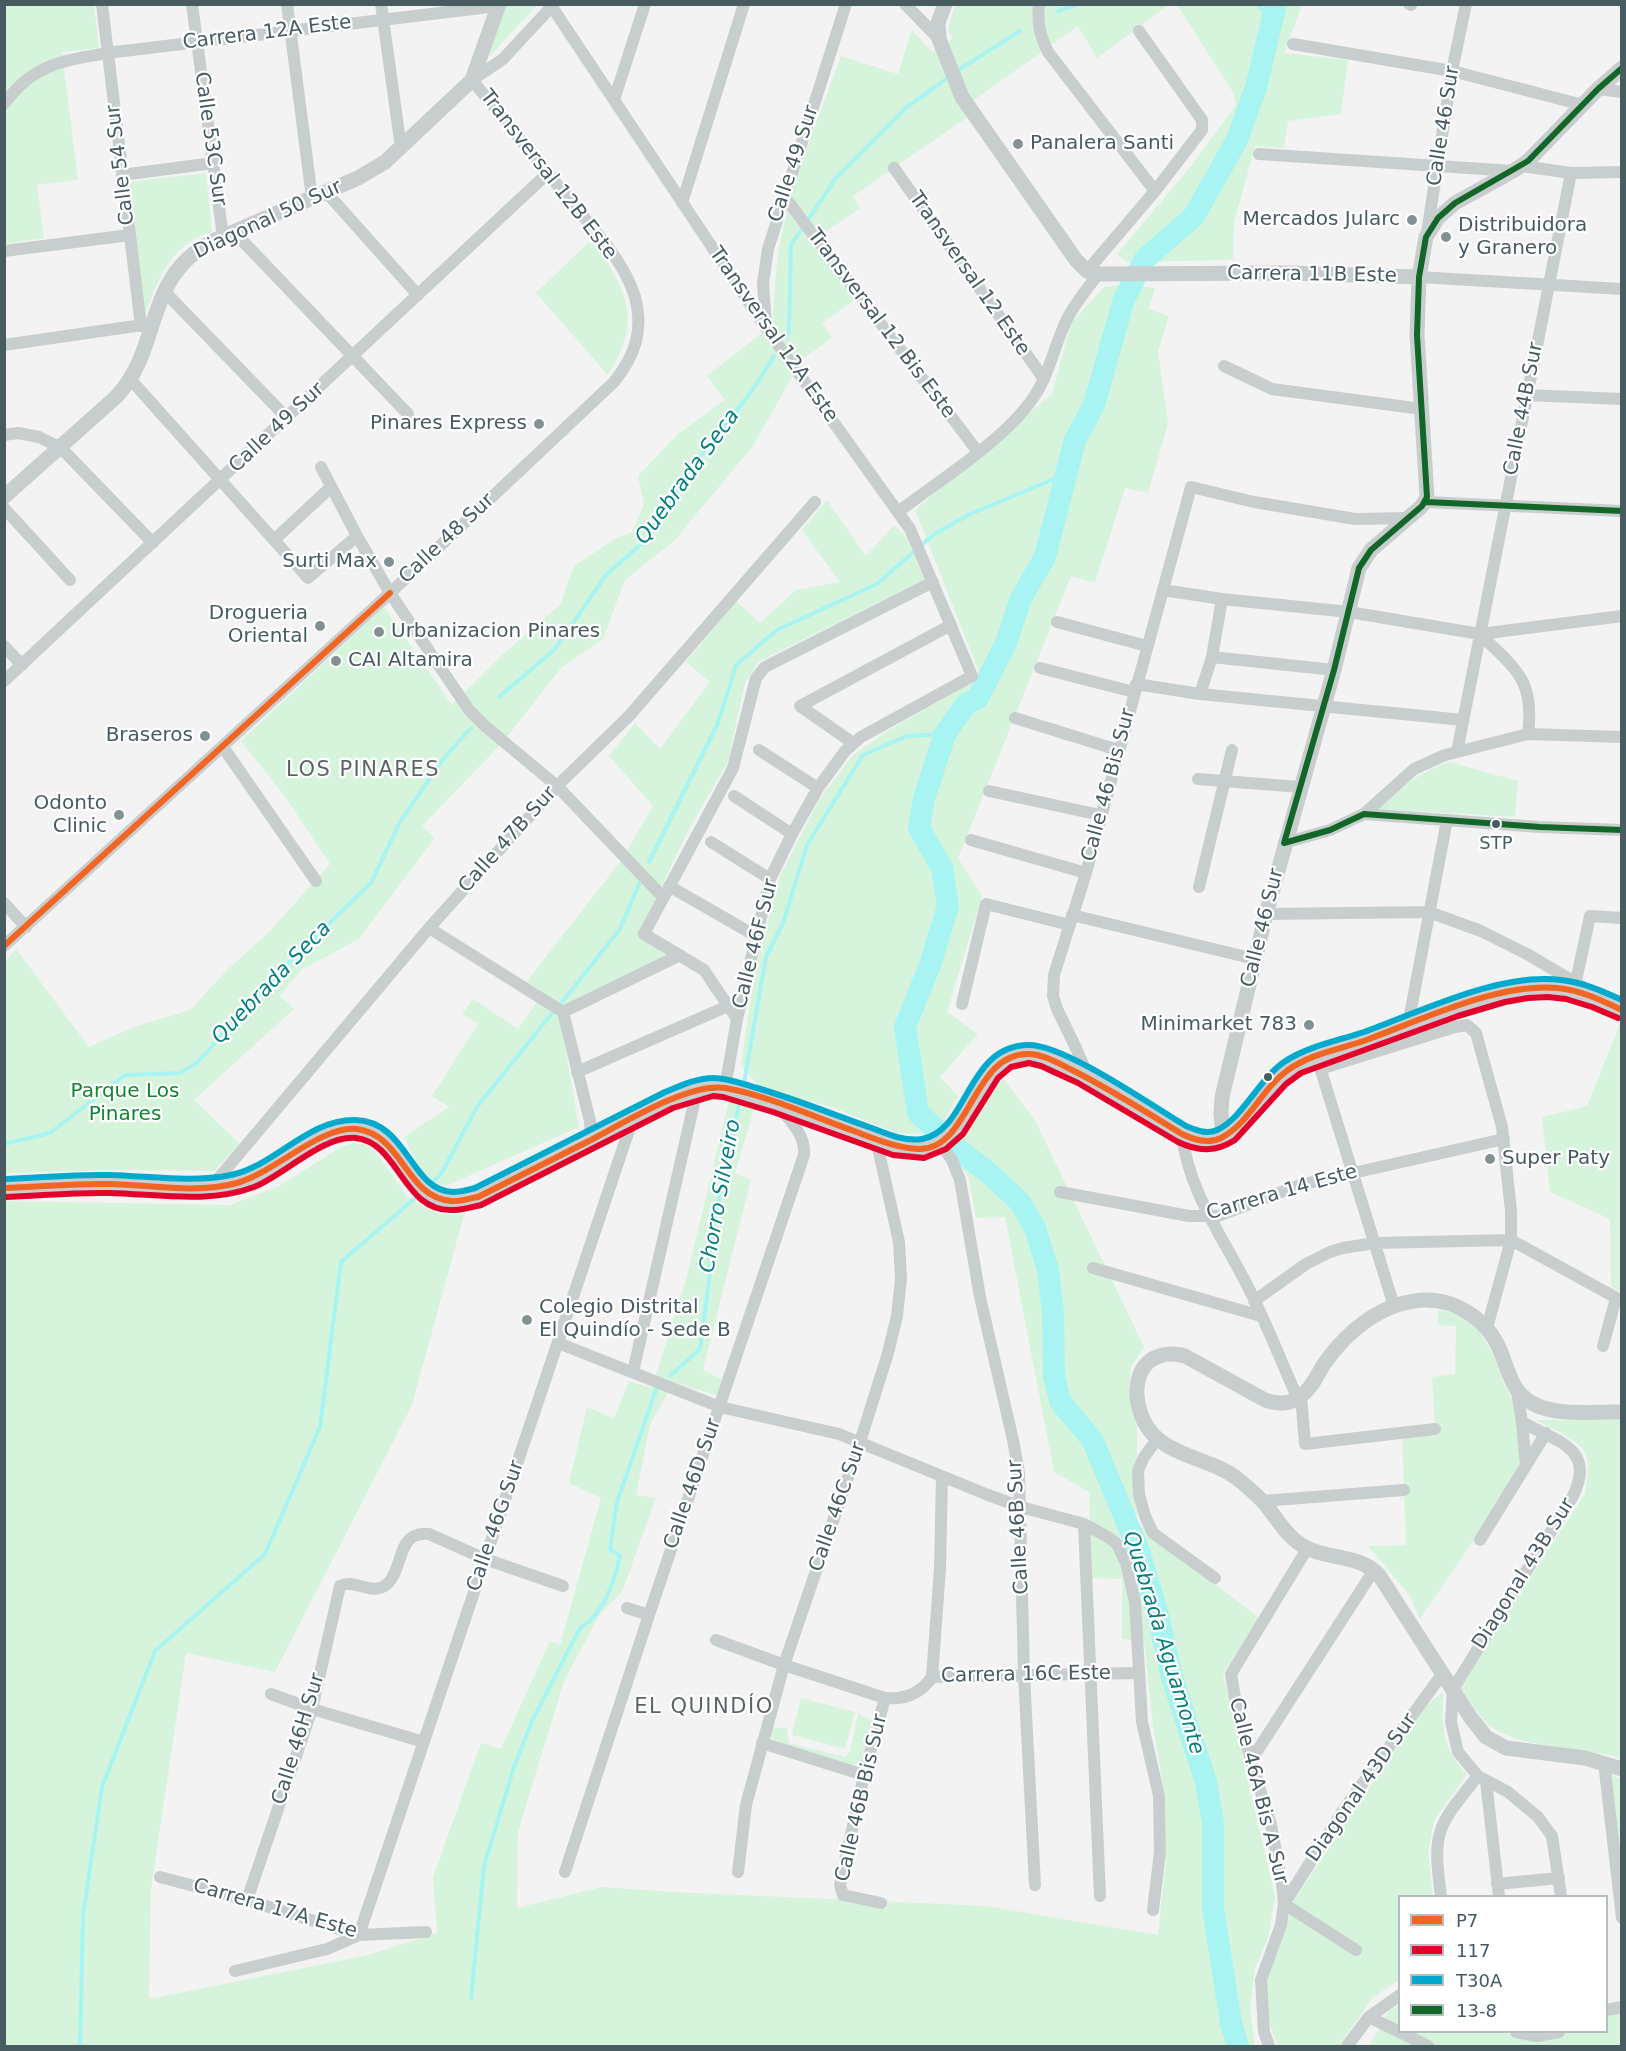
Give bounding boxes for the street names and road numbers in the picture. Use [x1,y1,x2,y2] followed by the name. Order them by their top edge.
[181,11,353,55] street label: Carrera 12A Este
[1423,64,1465,188] street label: Calle 46 Sur
[189,70,231,208] street label: Calle 53C Sur
[474,85,622,265] street label: Transversal 12B Este
[102,103,140,227] street label: Calle 54 Sur
[764,103,824,225] street label: Calle 49 Sur
[190,175,346,265] street label: Diagonal 50 Sur
[903,187,1035,361] street label: Transversal 12 Este
[802,225,960,423] street label: Transversal 12 Bis Este
[703,243,843,427] street label: Transversal 12A Este
[1227,262,1397,288] street label: Carrera 11B Este
[1499,340,1549,478] street label: Calle 44B Sur
[224,378,330,478] street label: Calle 49 Sur
[394,489,500,589] street label: Calle 48 Sur
[1077,706,1141,864] street label: Calle 46 Bis Sur
[454,782,562,898] street label: Calle 47B Sur
[1237,866,1289,990] street label: Calle 46 Sur
[728,877,784,1011] street label: Calle 46F Sur
[1204,1160,1360,1226] street label: Carrera 14 Este
[659,1415,727,1553] street label: Calle 46D Sur
[805,1439,871,1575] street label: Calle 46C Sur
[462,1457,530,1595] street label: Calle 46G Sur
[1003,1459,1035,1595] street label: Calle 46B Sur
[1468,1494,1580,1654] street label: Diagonal 43B Sur
[941,1662,1111,1688] street label: Carrera 16C Este
[268,1670,330,1808] street label: Calle 46H Sur
[1223,1695,1293,1887] street label: Calle 46A Bis A Sur
[1302,1709,1422,1867] street label: Diagonal 43D Sur
[831,1712,893,1884] street label: Calle 46B Bis Sur
[190,1874,360,1944] street label: Carrera 17A Este

